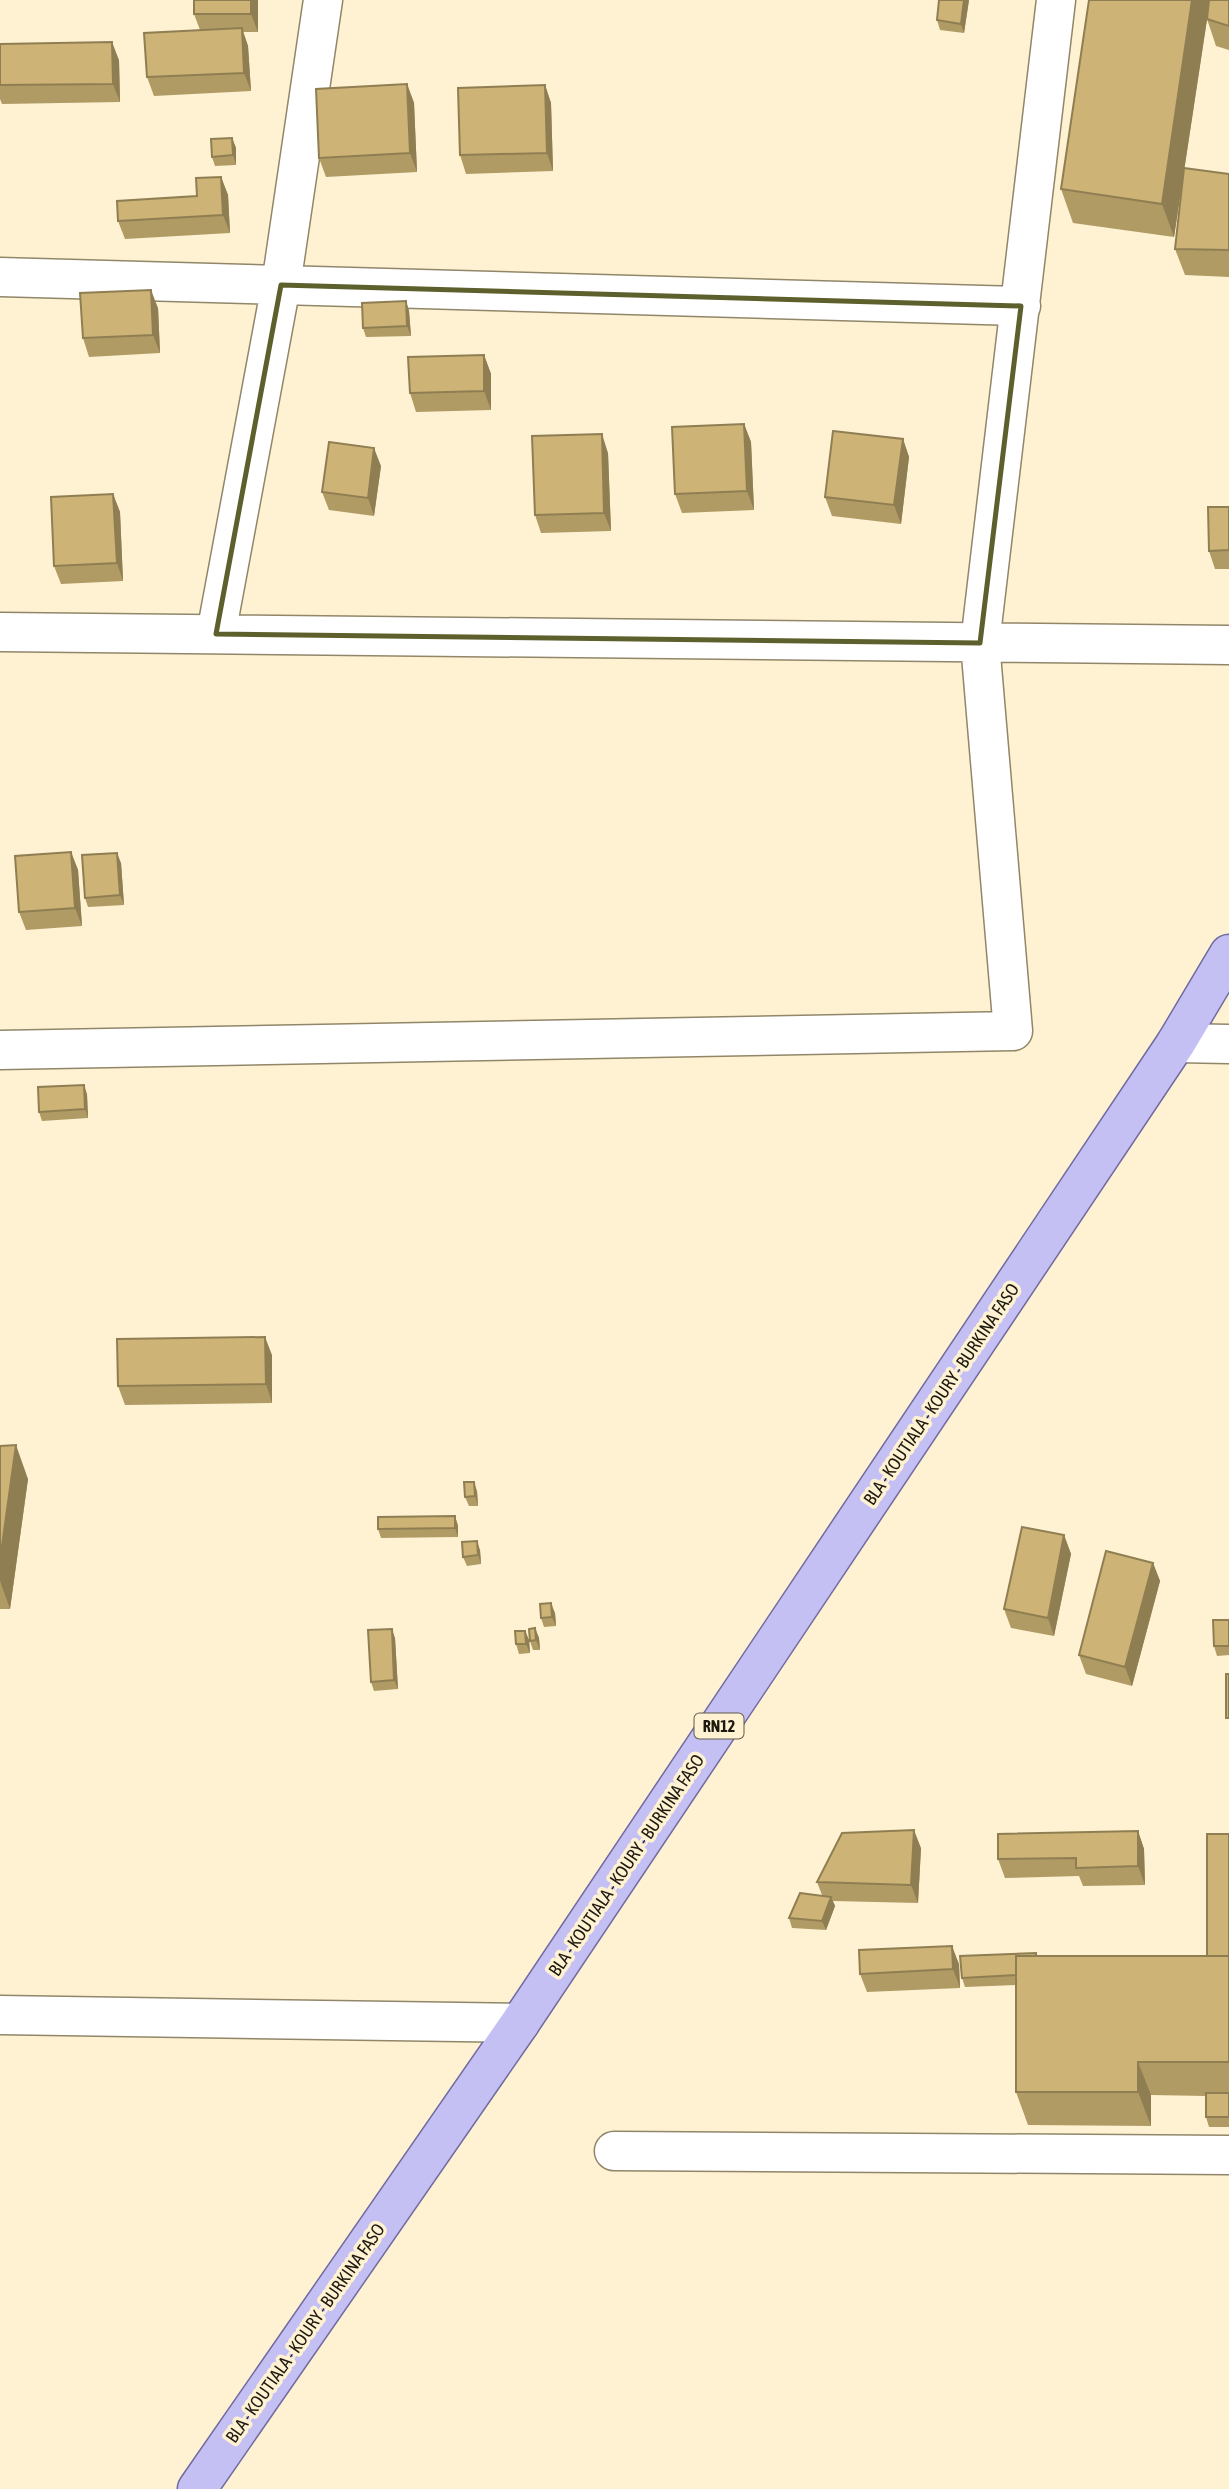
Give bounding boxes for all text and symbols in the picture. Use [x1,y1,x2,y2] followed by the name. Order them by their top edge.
[859,1279,1023,1509] street label: BLA - KOUTIALA - KOURY - BURKINA FASO
[694,1714,744,1738] road number: RN12
[544,1750,708,1980] street label: BLA - KOUTIALA - KOURY - BURKINA FASO
[221,2219,389,2447] street label: BLA - KOUTIALA - KOURY - BURKINA FASO

